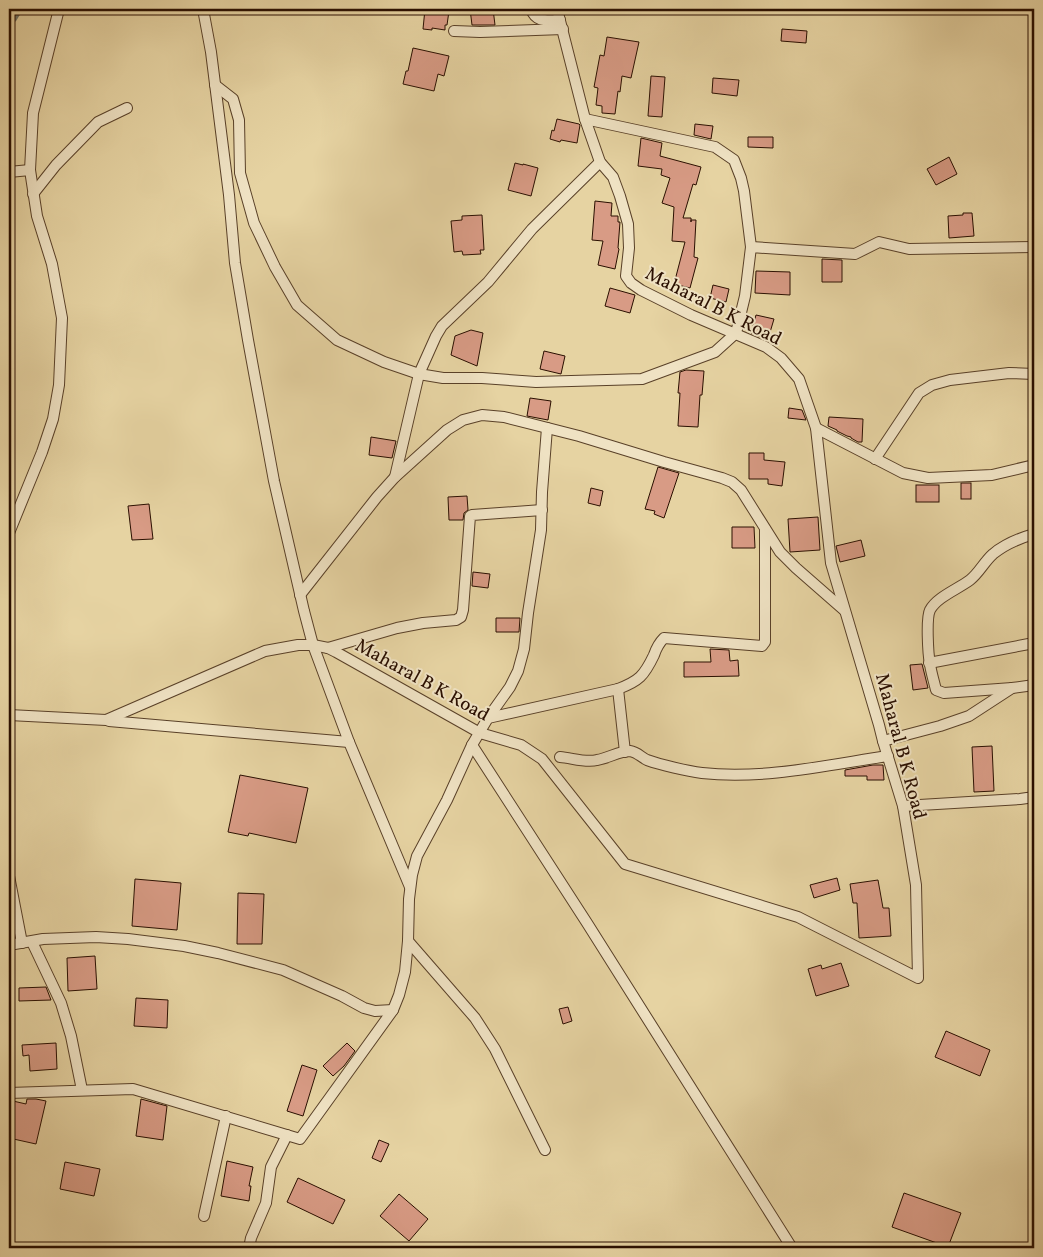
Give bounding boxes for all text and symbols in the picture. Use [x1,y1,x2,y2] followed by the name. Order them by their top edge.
[640,261,786,352] street label: Maharal B K Road
[350,633,494,728] street label: Maharal B K Road
[868,671,932,822] street label: Maharal B K Road

